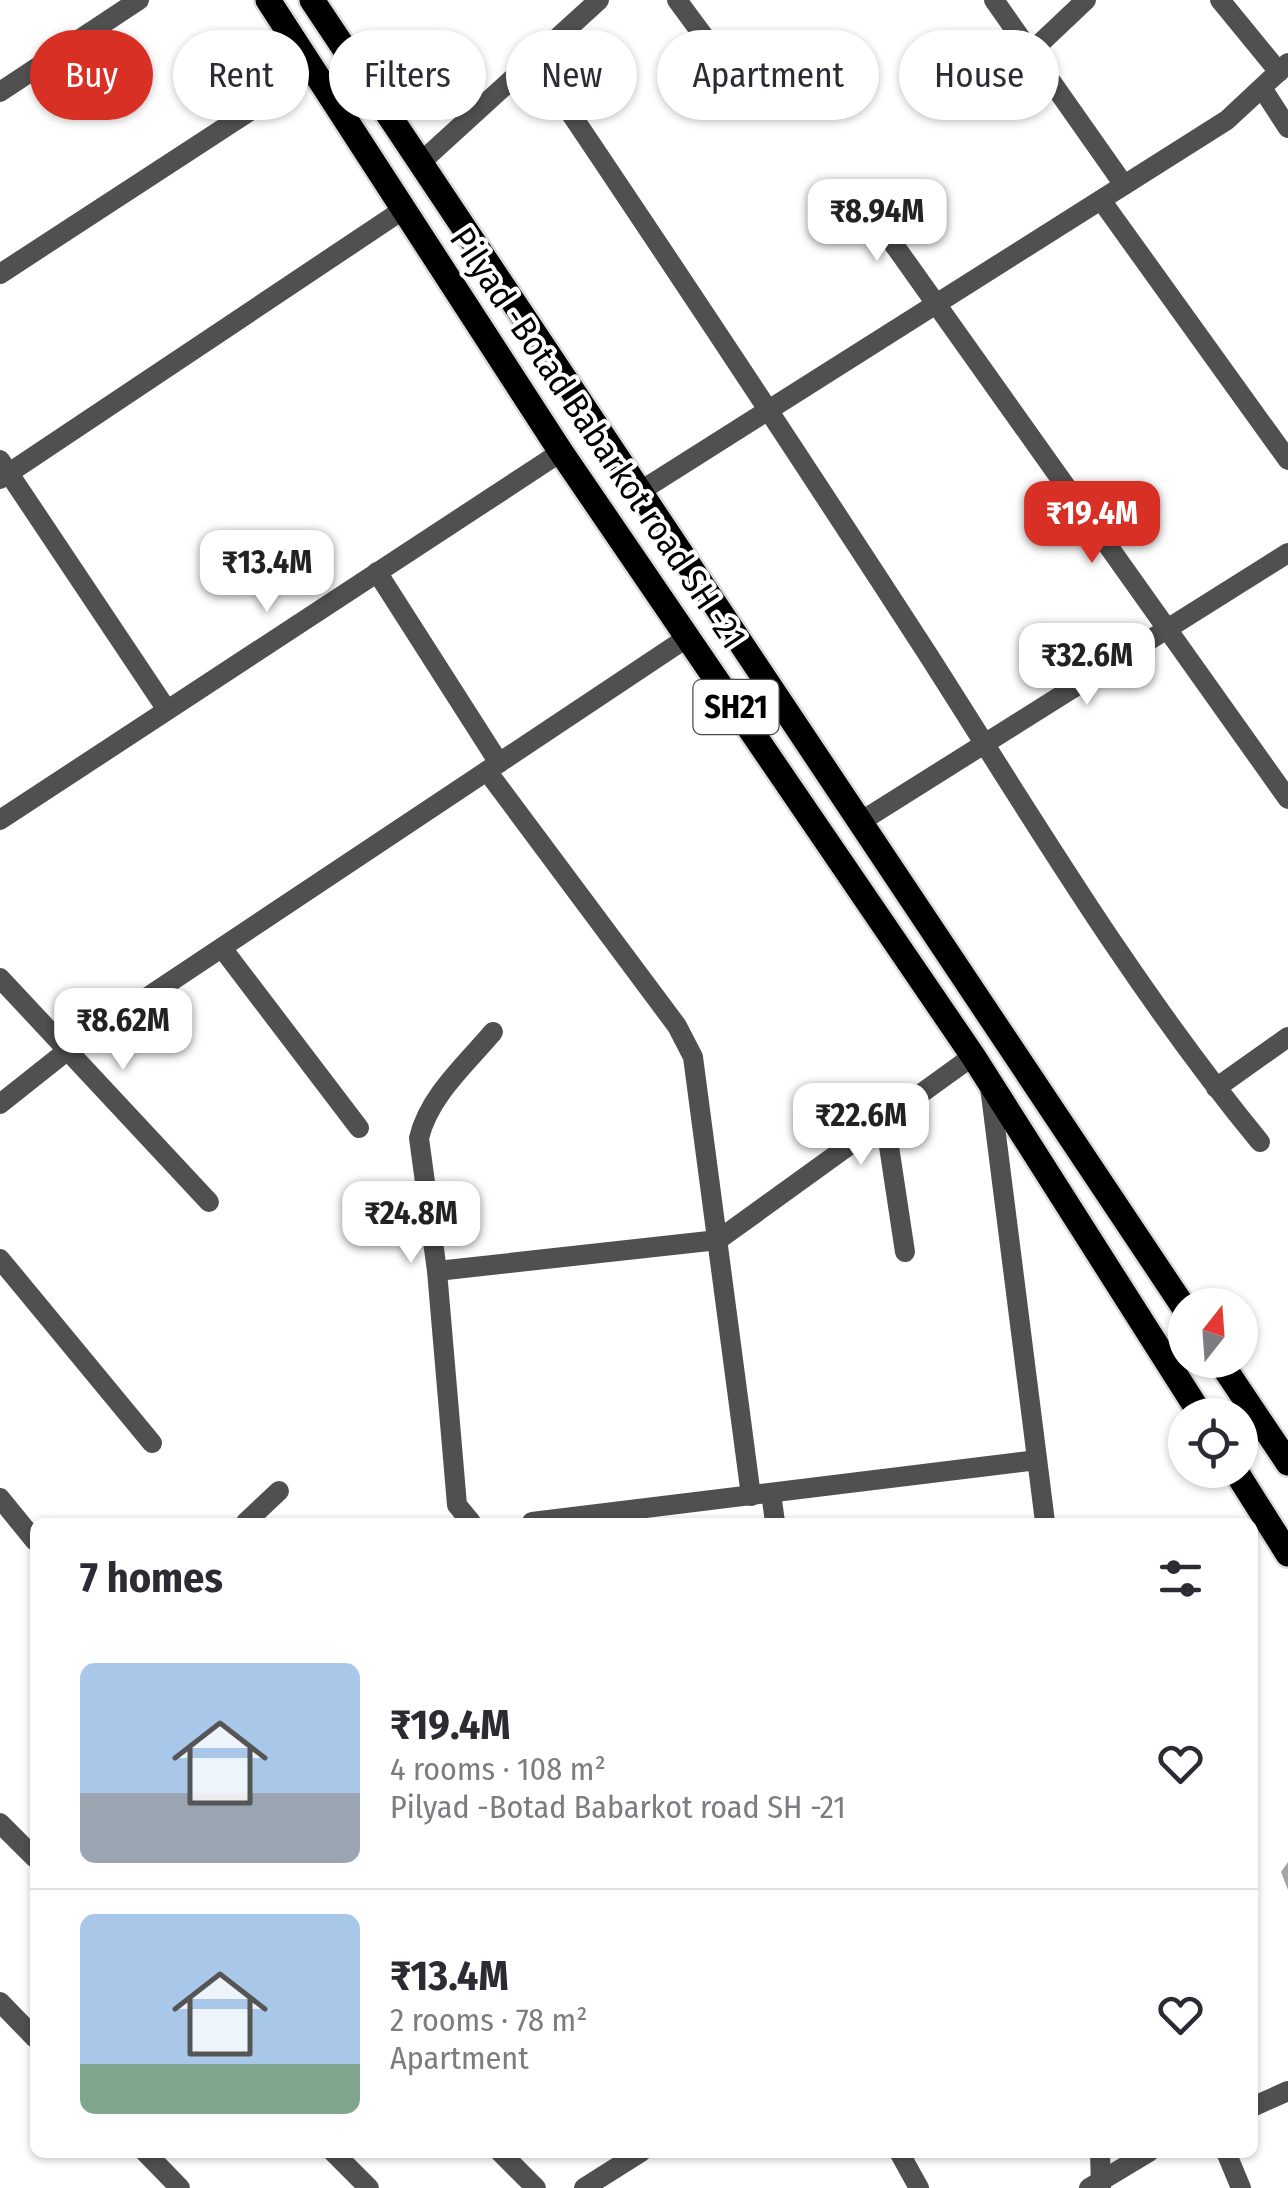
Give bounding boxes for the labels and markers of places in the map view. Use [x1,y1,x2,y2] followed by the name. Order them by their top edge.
[796,179,958,264] pin: ₹8.94M
[1011,481,1173,566] pin: ₹19.4M
[186,530,348,615] pin: ₹13.4M
[1006,623,1168,708] pin: ₹32.6M
[42,988,204,1073] pin: ₹8.62M
[780,1083,942,1168] pin: ₹22.6M
[330,1181,492,1266] pin: ₹24.8M

